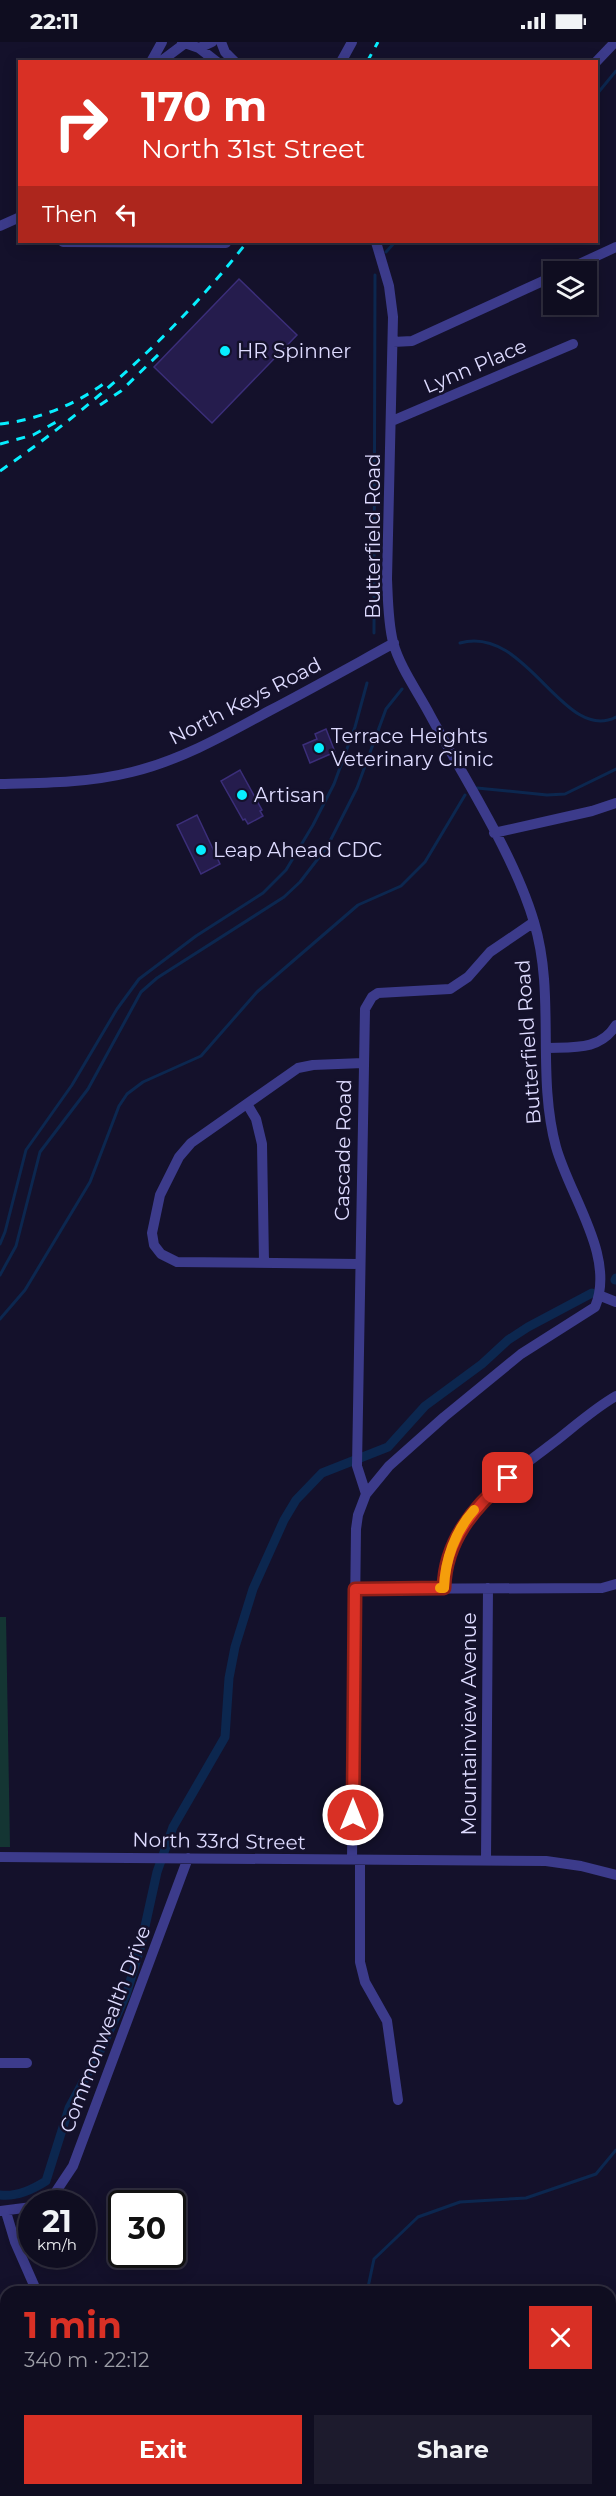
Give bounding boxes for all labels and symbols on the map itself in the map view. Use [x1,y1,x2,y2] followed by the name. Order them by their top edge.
[420,334,530,398] street label: Lynn Place
[237,339,351,363] place label: HR Spinner
[218,344,232,358] marker: HR Spinner
[361,453,385,619] street label: Butterfield Road
[165,652,325,750] street label: North Keys Road
[331,724,493,771] place label: Terrace Heights Veterinary Clinic
[312,741,326,755] marker: Terrace Heights Veterinary Clinic
[254,783,325,807] place label: Artisan
[235,788,249,802] marker: Artisan
[213,838,382,862] place label: Leap Ahead CDC
[194,843,208,857] marker: Leap Ahead CDC
[510,959,546,1125] street label: Butterfield Road
[330,1079,356,1221] street label: Cascade Road
[482,1452,533,1503] pin
[457,1612,481,1836] street label: Mountainview Avenue
[321,1783,385,1847] position arrow
[132,1827,306,1855] street label: North 33rd Street
[54,1922,156,2136] street label: Commonwealth Drive
[108,2190,186,2268] speed limit sign: 30

